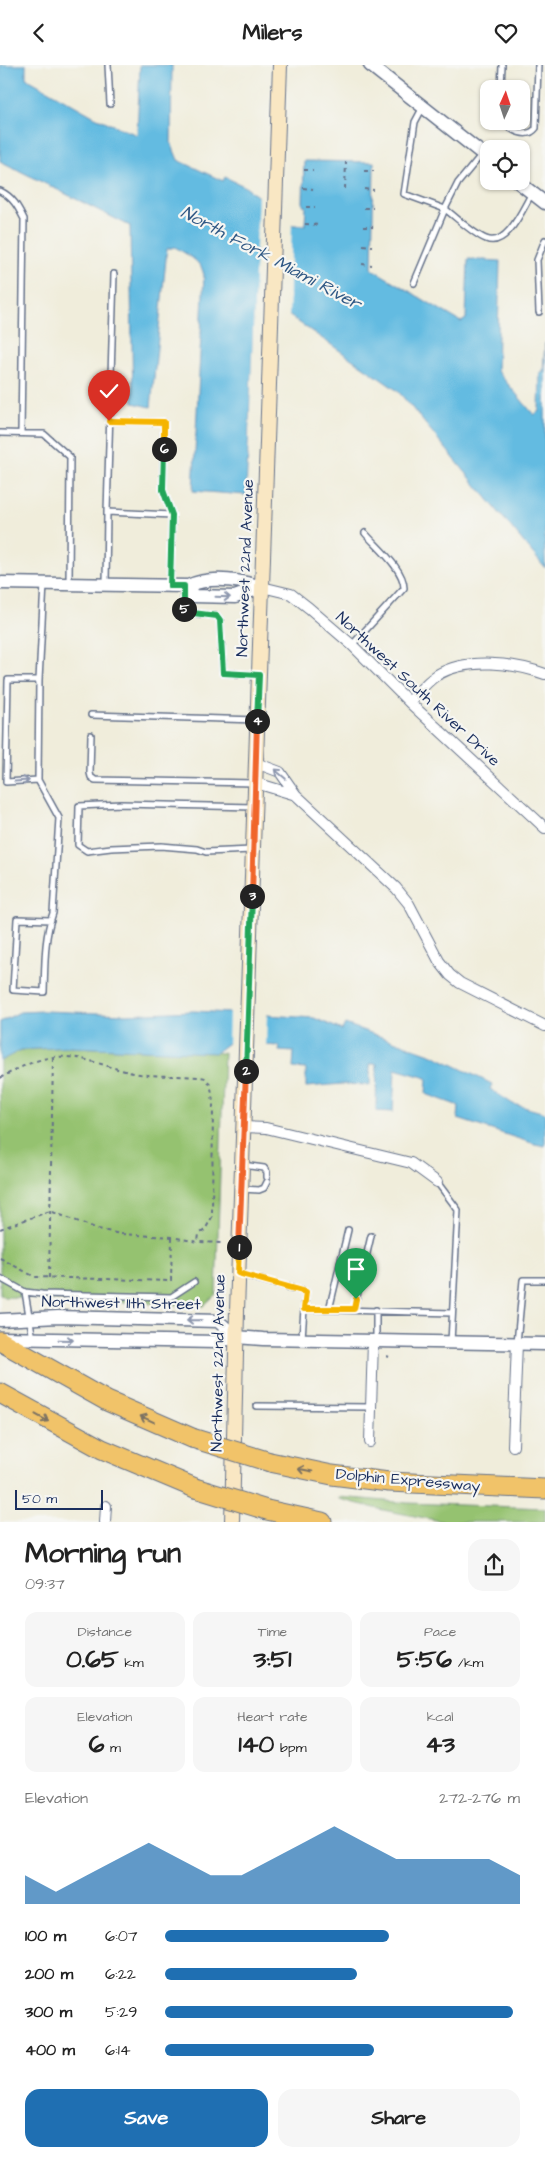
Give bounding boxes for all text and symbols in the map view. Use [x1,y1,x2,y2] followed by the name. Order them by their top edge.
[242,17,303,48] text: Milers
[25,19,53,47] icon: back
[492,19,520,47] icon: heart
[480,80,530,130] north arrow
[480,80,530,190] map controls
[480,140,530,190] button: locate
[176,200,367,317] water label: North Fork Miami River
[88,370,130,421] pin
[95,377,123,405] icon: check
[152,437,176,461] pin: 6
[160,439,169,459] text: 6
[231,478,259,657] street label: Northwest 22nd Avenue
[214,592,230,602] one-way arrow
[172,597,196,621] pin: 5
[180,599,189,619] text: 5
[331,607,505,771] street label: Northwest South River Drive
[244,709,270,733] pin: 4
[253,711,262,731] text: 4
[273,769,286,780] one-way arrow
[14,776,30,785] one-way arrow
[240,883,264,909] pin: 3
[249,886,256,906] text: 3
[234,1059,258,1083] pin: 2
[242,1061,251,1081] text: 2
[226,1235,252,1259] pin: 1
[239,1237,240,1257] text: 1
[335,1248,377,1299] pin
[342,1255,370,1283] icon: arrive
[205,1274,231,1452] street label: Northwest 22nd Avenue
[41,1291,201,1315] street label: Northwest 11th Street
[186,1315,202,1325] one-way arrow
[58,1335,74,1344] one-way arrow
[34,1414,49,1423] one-way arrow
[140,1414,155,1424] one-way arrow
[335,1463,481,1498] street label: Dolphin Expressway
[297,1464,313,1474] one-way arrow
[15,1487,102,1510] scale bar
[22,1489,57,1509] text: 50 m
[25,1534,181,1573] text: Morning run
[468,1539,520,1591] button: share
[25,1573,65,1595] text: 09:37
[78,1622,132,1642] text: Distance
[258,1622,287,1642] text: Time
[424,1622,456,1642] text: Pace
[66,1642,119,1677] text: 0.65
[254,1642,291,1677] text: 3:51
[397,1642,452,1677] text: 5:56
[119,1653,144,1673] text: km
[452,1653,484,1673] text: /km
[77,1707,132,1727] text: Elevation
[237,1707,308,1727] text: Heart rate
[427,1707,454,1727] text: kcal
[89,1727,104,1762] text: 6
[238,1727,274,1762] text: 140
[425,1727,455,1762] text: 43
[104,1738,121,1758] text: m
[274,1738,307,1758] text: bpm
[25,1787,88,1809] text: Elevation
[439,1787,520,1809] text: 272–276 m
[25,1925,66,1947] text: 100 m
[105,1925,138,1947] text: 6:07
[25,1963,73,1985] text: 200 m
[105,1963,136,1985] text: 6:22
[25,2001,72,2023] text: 300 m
[105,2001,137,2023] text: 5:29
[25,2039,75,2061] text: 400 m
[105,2039,131,2061] text: 6:14
[25,2089,268,2147] button: Save
[278,2089,520,2147] button: Share

